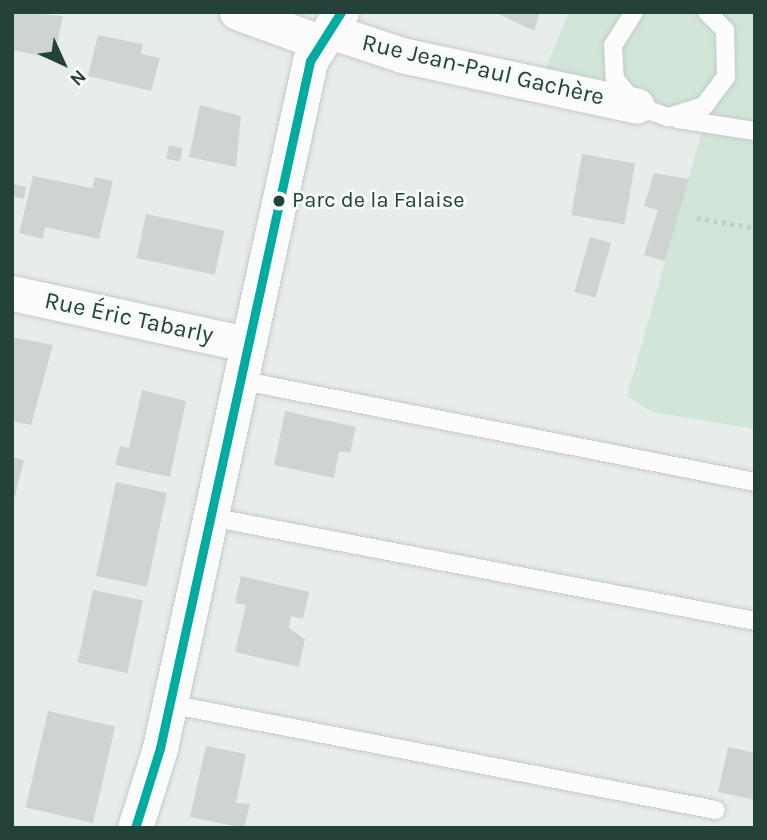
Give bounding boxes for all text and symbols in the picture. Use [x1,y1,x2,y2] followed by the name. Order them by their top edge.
[28,28,98,98] north arrow
[359,28,607,112] street label: Rue Jean-Paul Gachère
[65,65,90,90] text: N
[292,188,465,214] place label: Parc de la Falaise
[272,194,286,208] marker: Parc de la Falaise
[42,286,216,350] street label: Rue Éric Tabarly

